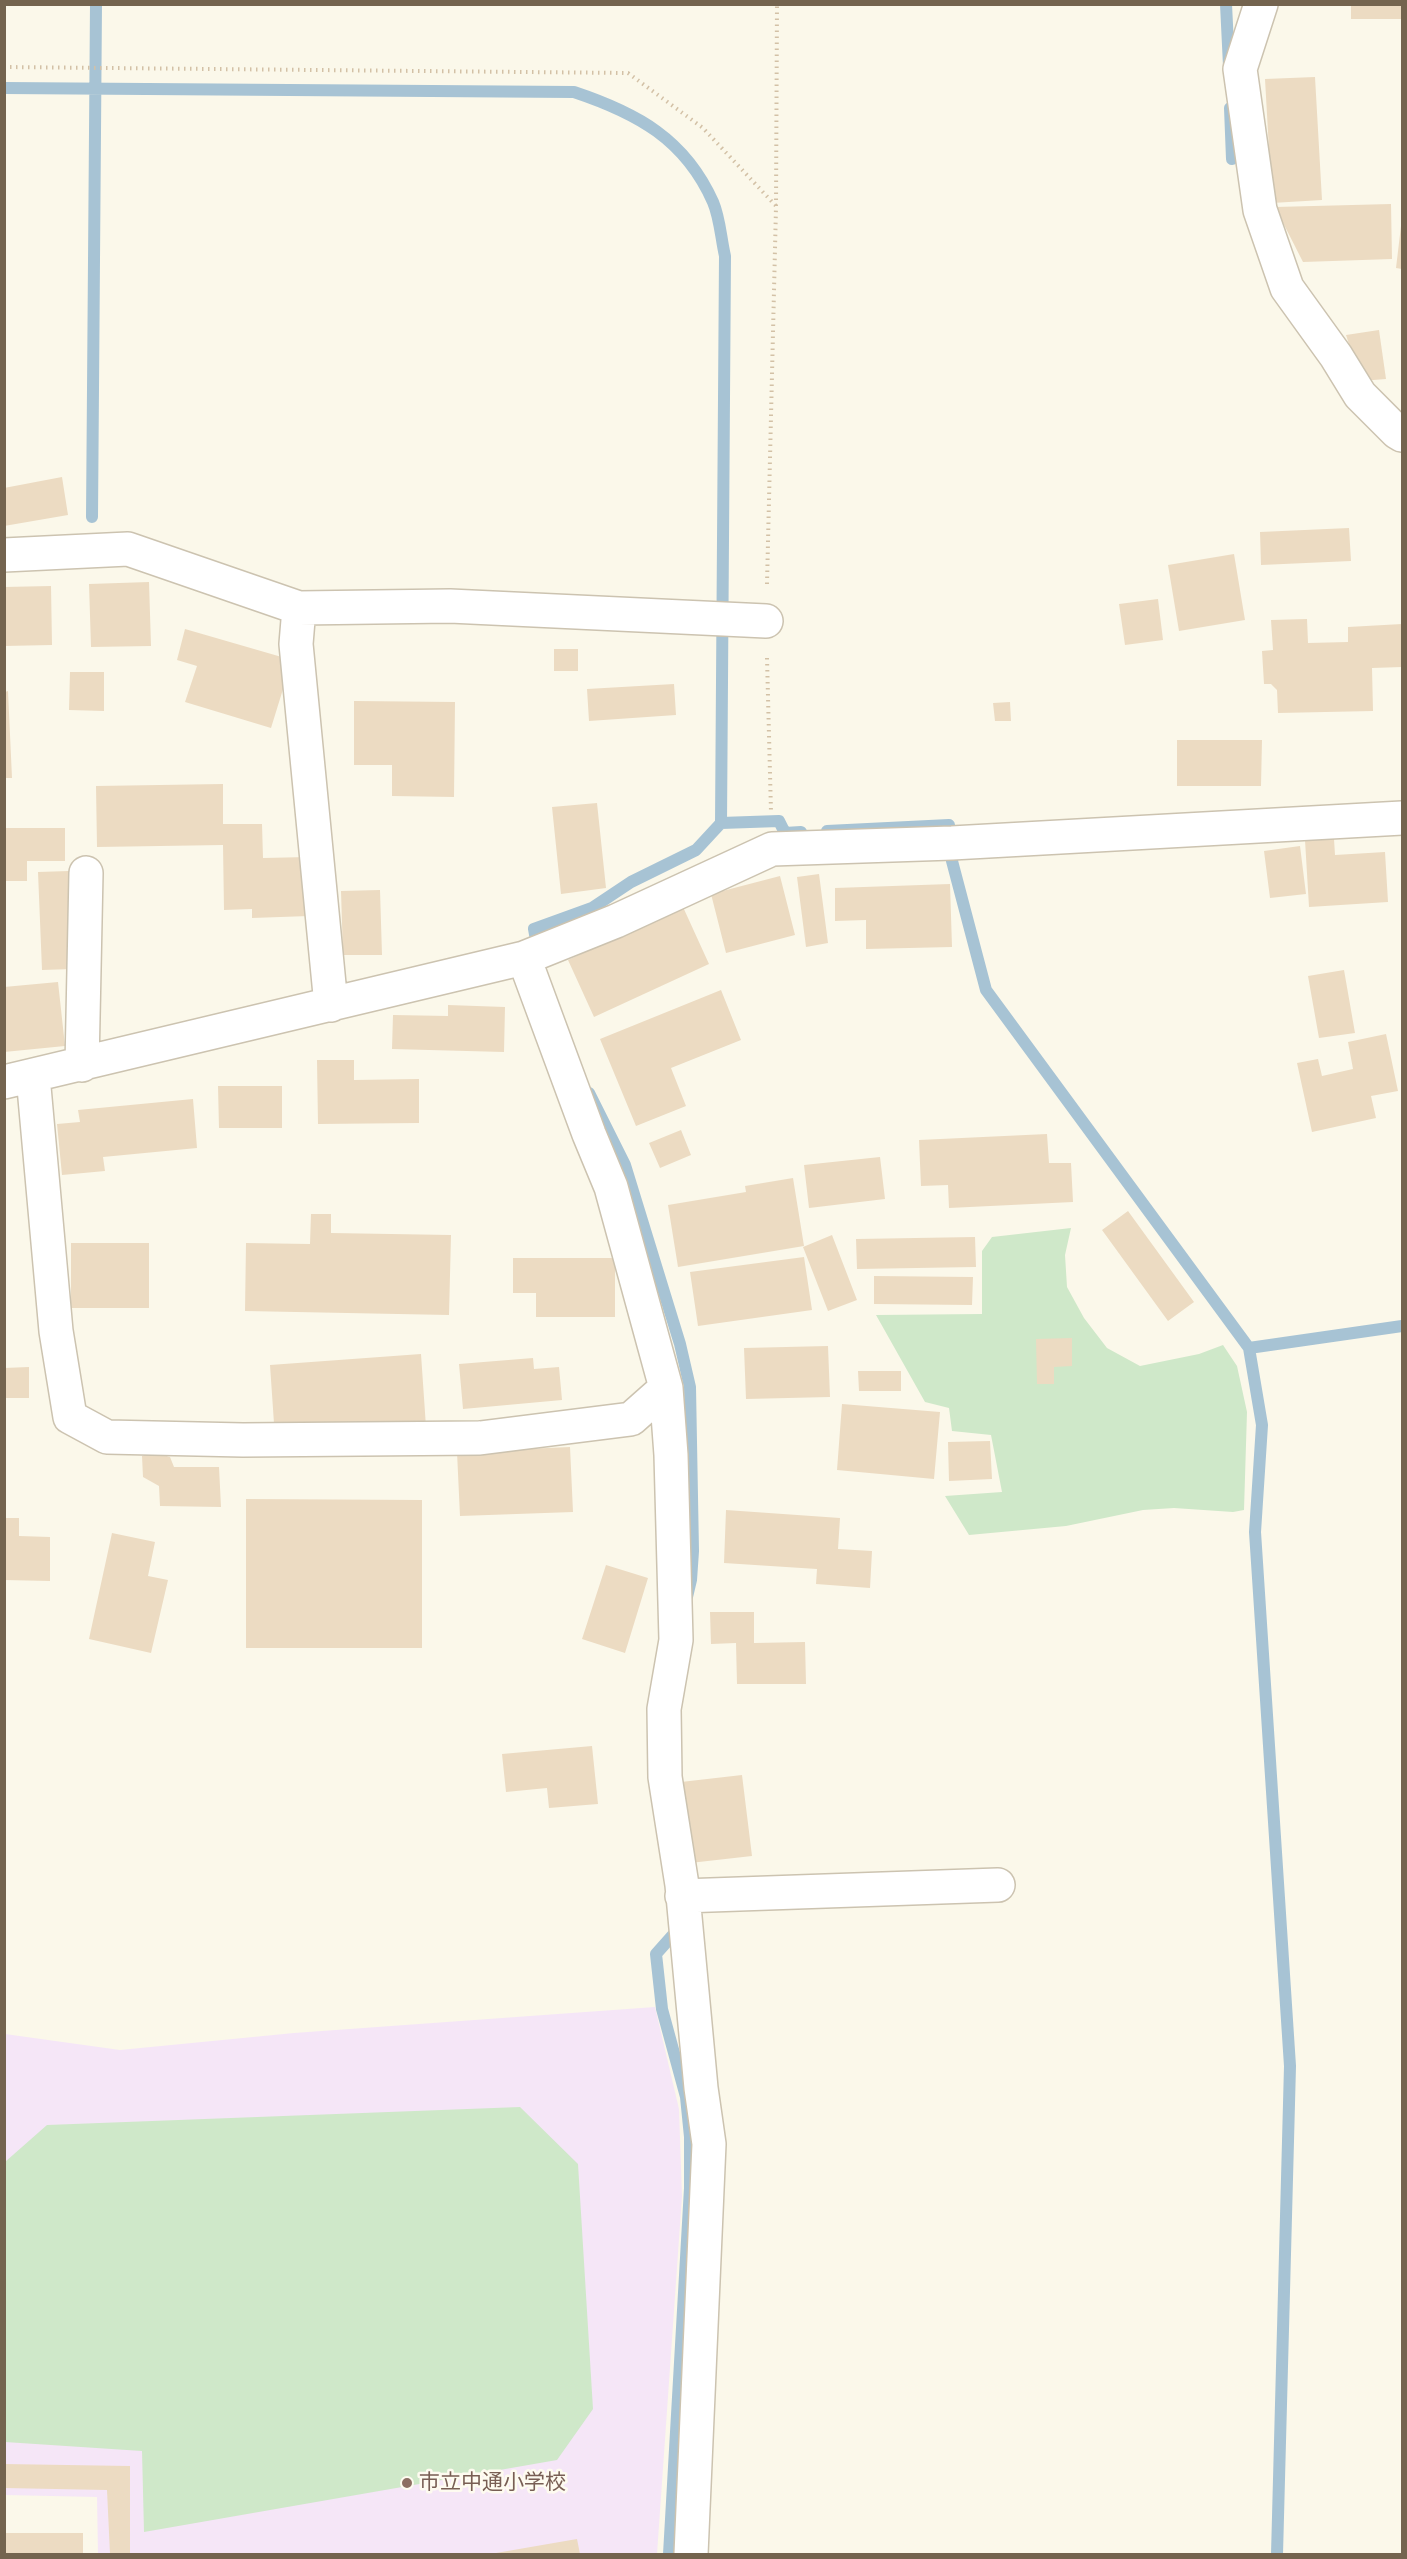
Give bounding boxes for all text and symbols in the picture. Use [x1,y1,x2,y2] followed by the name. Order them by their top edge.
[419,2470,566,2496] place label: 市立中通小学校
[400,2476,414,2490] marker: 市立中通小学校

